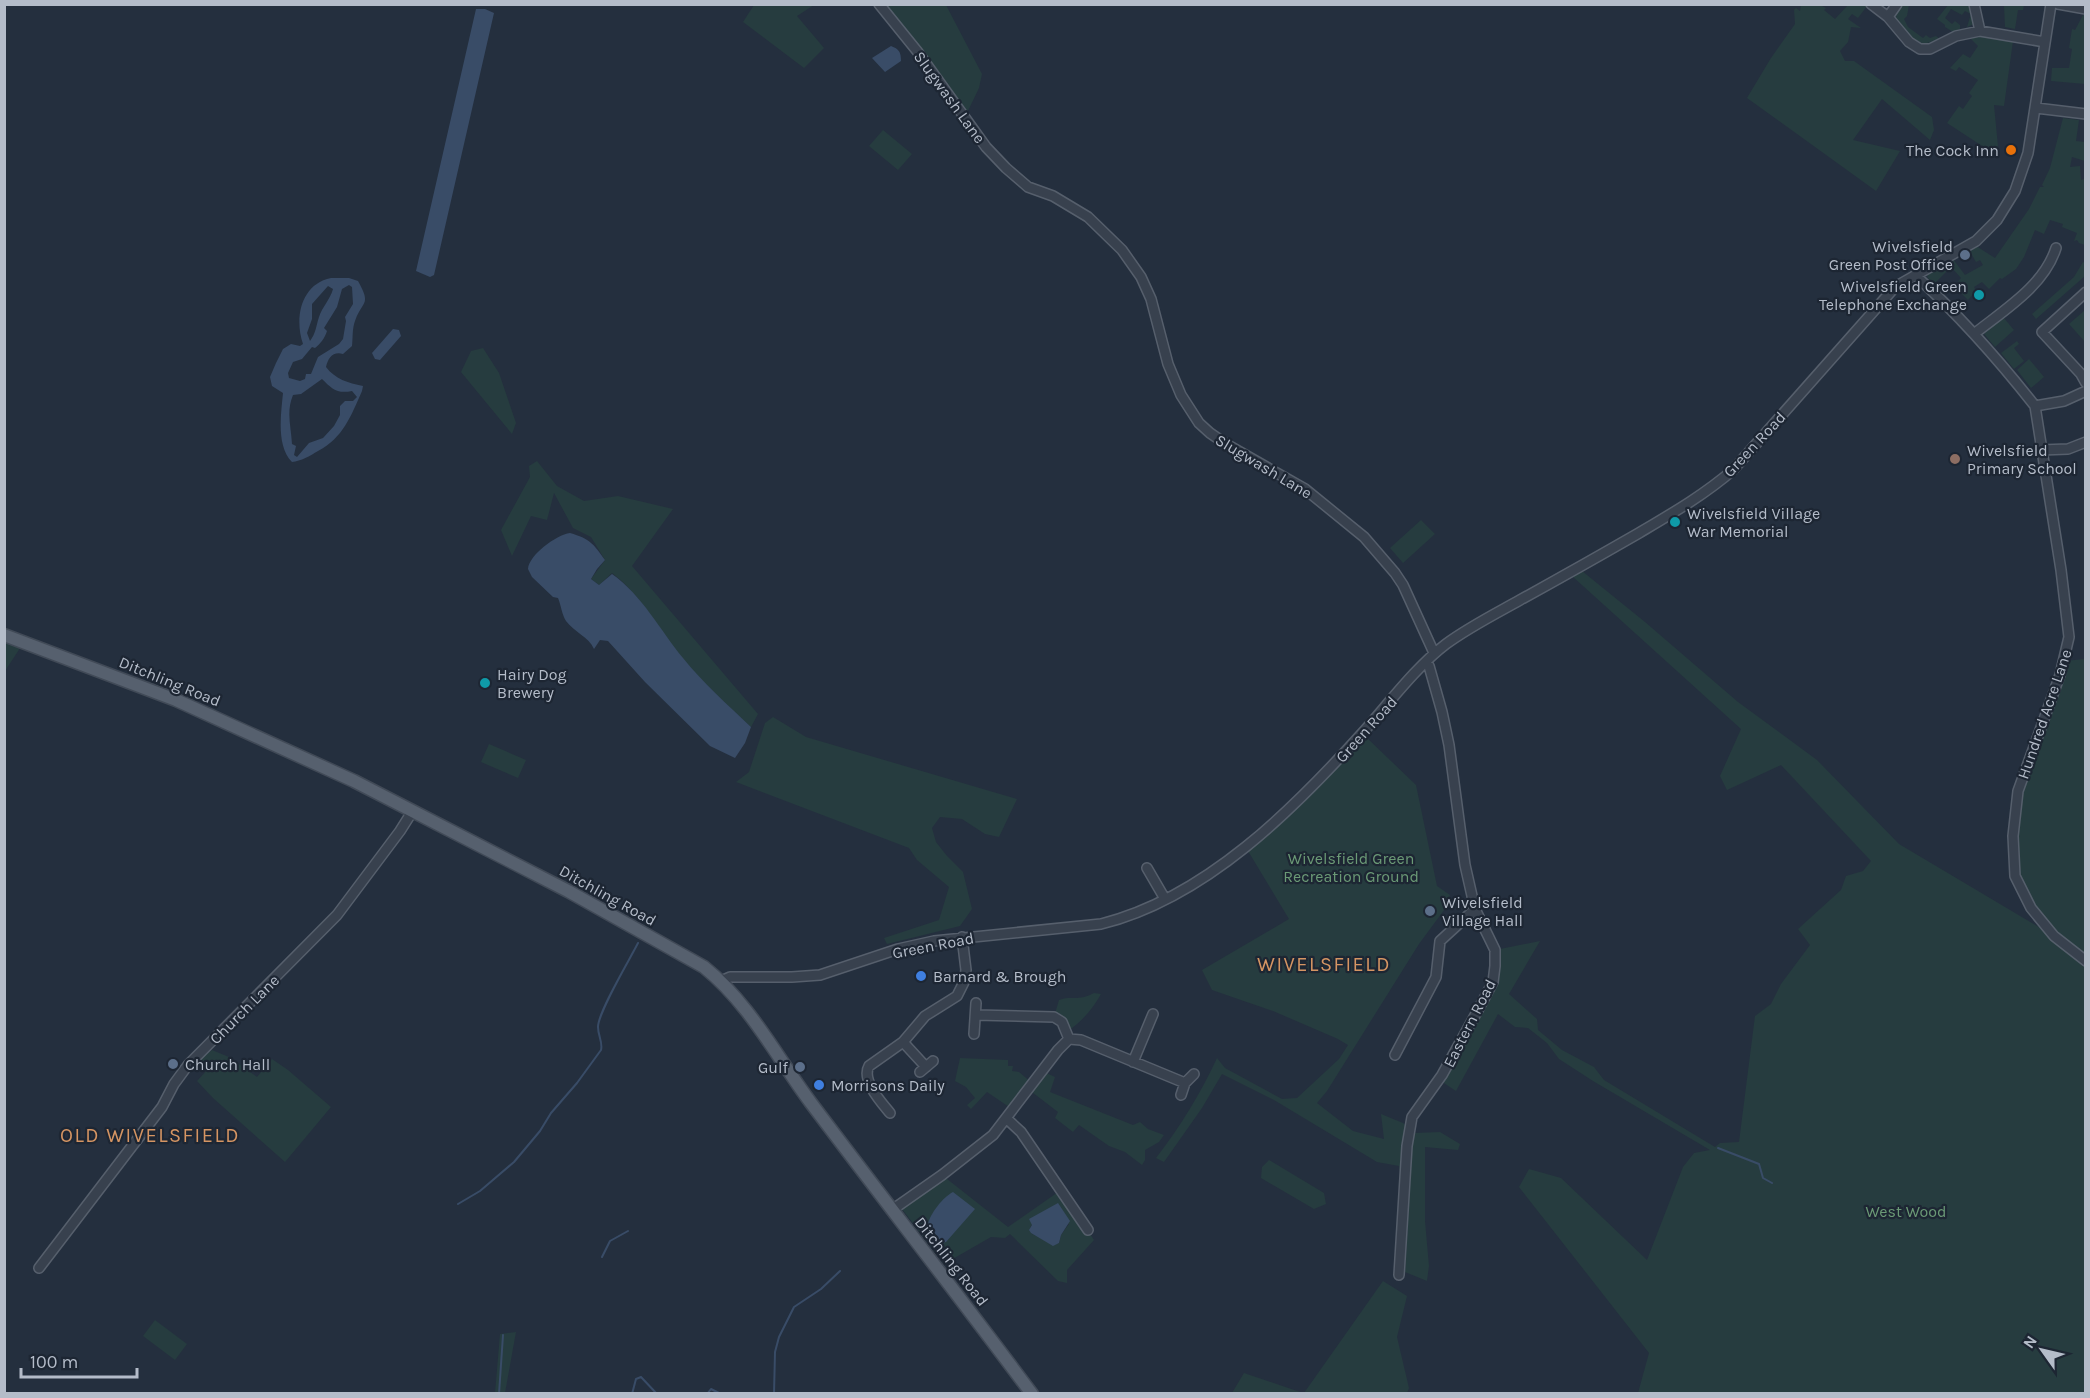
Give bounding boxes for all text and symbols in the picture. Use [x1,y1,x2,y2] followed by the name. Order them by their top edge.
[910,47,989,147] street label: Slugwash Lane
[1906,141,1999,160] place label: The Cock Inn
[2004,143,2018,157] marker: The Cock Inn
[1829,237,1953,274] place label: Wivelsfield Green Post Office
[1958,248,1972,262] marker: Wivelsfield Green Post Office
[1819,277,1967,314] place label: Wivelsfield Green Telephone Exchange
[1972,288,1986,302] marker: Wivelsfield Green Telephone Exchange
[1719,408,1790,481] street label: Green Road
[1212,430,1315,503] street label: Slugwash Lane
[1967,441,2077,478] place label: Wivelsfield Primary School
[1948,452,1962,466] marker: Wivelsfield Primary School
[1687,504,1820,541] place label: Wivelsfield Village War Memorial
[1668,515,1682,529] marker: Wivelsfield Village War Memorial
[2013,647,2076,782] street label: Hundred Acre Lane
[116,652,223,710] street label: Ditchling Road
[497,665,567,702] place label: Hairy Dog Brewery
[478,676,492,690] marker: Hairy Dog Brewery
[1332,692,1401,766] street label: Green Road
[1283,849,1419,886] park label: Wivelsfield Green Recreation Ground
[556,861,660,930] street label: Ditchling Road
[1442,893,1523,930] place label: Wivelsfield Village Hall
[1423,904,1437,918] marker: Wivelsfield Village Hall
[891,928,976,963] street label: Green Road
[1257,953,1391,976] district label: WIVELSFIELD
[933,967,1066,986] place label: Barnard & Brough
[914,969,928,983] marker: Barnard & Brough
[206,971,283,1048] street label: Church Lane
[1439,976,1500,1071] street label: Eastern Road
[185,1055,270,1074] place label: Church Hall
[166,1057,180,1071] marker: Church Hall
[758,1058,789,1077] place label: Gulf
[793,1060,807,1074] marker: Gulf
[831,1076,945,1095] place label: Morrisons Daily
[812,1078,826,1092] marker: Morrisons Daily
[60,1124,240,1147] district label: OLD WIVELSFIELD
[1866,1202,1947,1221] park label: West Wood
[911,1213,992,1310] street label: Ditchling Road
[2012,1320,2072,1380] north arrow
[2019,1332,2041,1352] text: N
[21,1341,136,1379] scale bar
[30,1351,78,1373] text: 100 m

